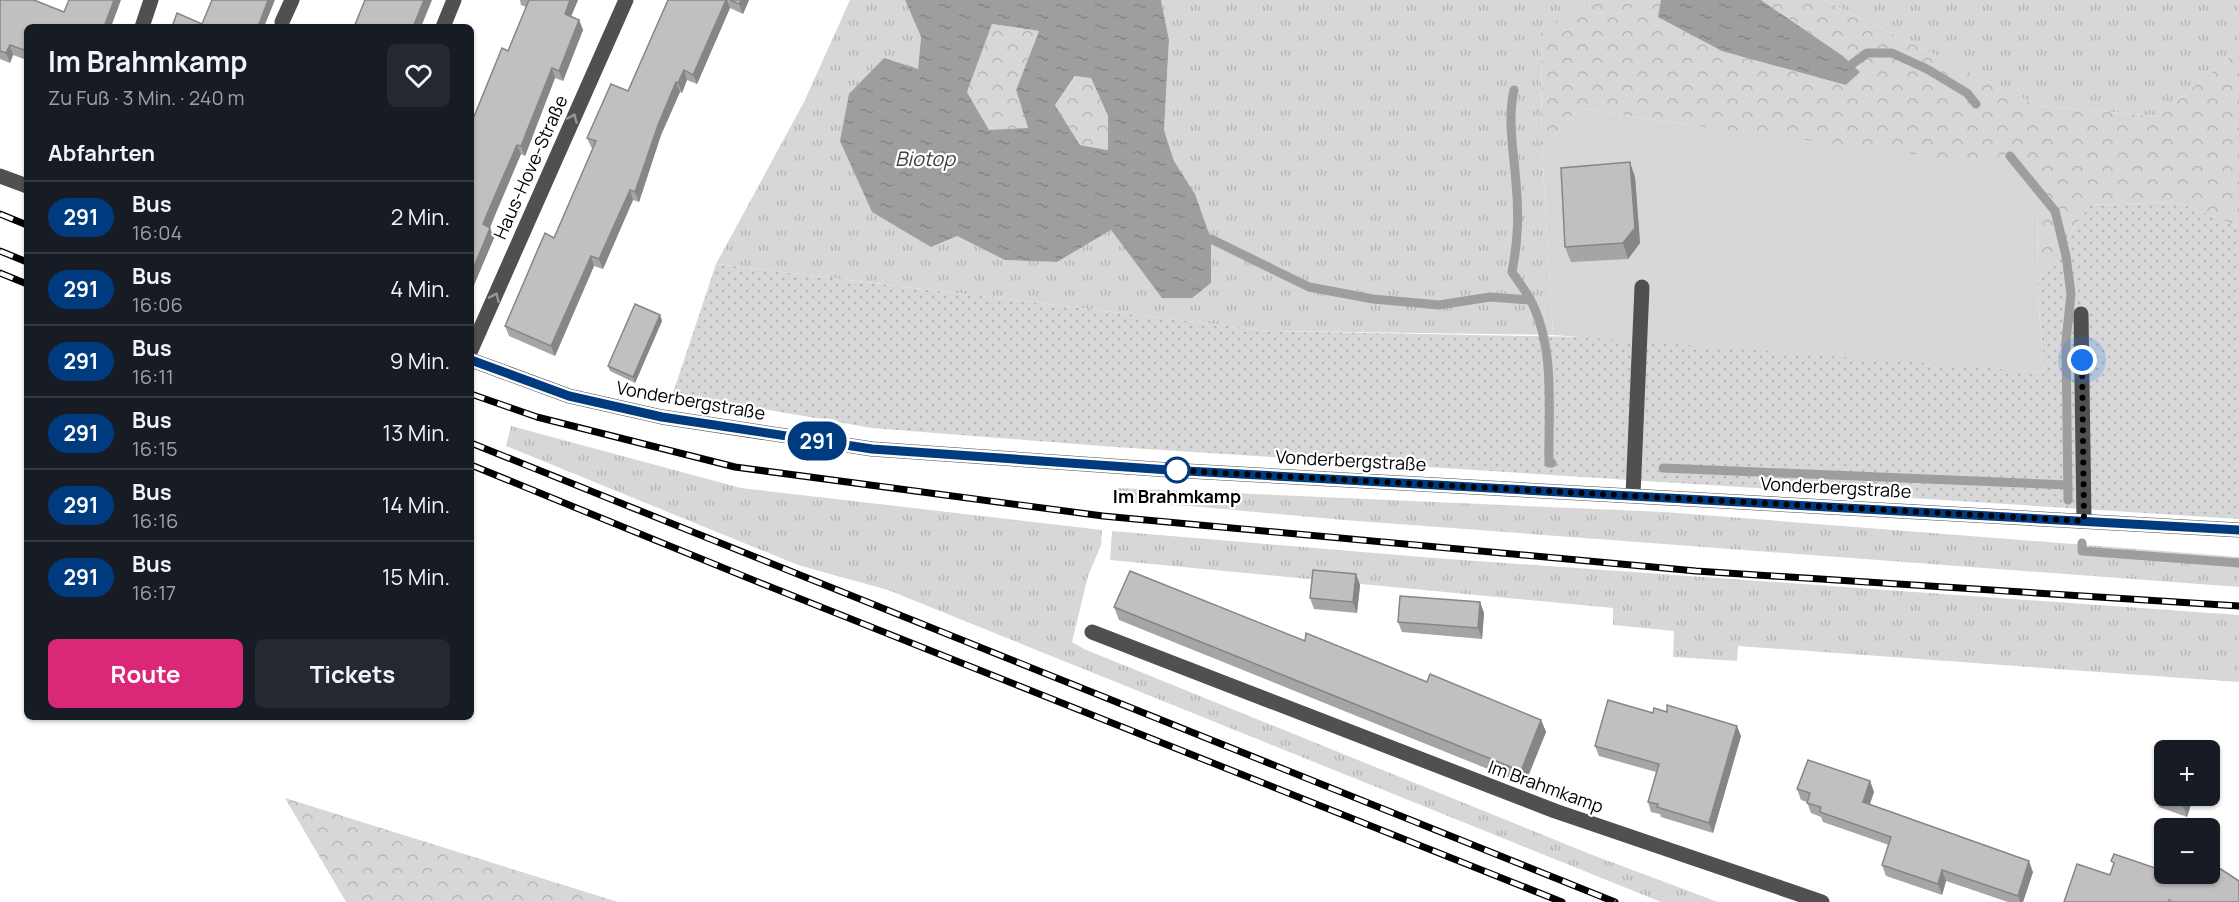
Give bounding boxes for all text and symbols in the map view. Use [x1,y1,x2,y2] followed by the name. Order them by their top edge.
[48,42,248,80] text: Im Brahmkamp
[387,44,450,107] button: heart
[48,84,245,111] text: Zu Fuß · 3 Min. · 240 m
[487,91,573,243] street label: Haus-Hove-Straße
[566,114,578,125] one-way arrow
[48,138,155,168] text: Abfahrten
[895,145,956,172] water label: Biotop
[132,189,172,219] text: Bus
[391,202,450,232] text: 2 Min.
[64,203,98,231] text: 291
[132,219,182,246] text: 16:04
[132,261,172,291] text: Bus
[390,274,450,304] text: 4 Min.
[64,275,98,303] text: 291
[132,291,183,318] text: 16:06
[487,292,499,303] one-way arrow
[132,333,172,363] text: Bus
[2067,345,2097,375] your location
[390,346,450,376] text: 9 Min.
[64,347,98,375] text: 291
[132,363,174,390] text: 16:11
[615,375,767,425] street label: Vonderbergstraße
[132,405,172,435] text: Bus
[383,418,450,448] text: 13 Min.
[64,419,98,447] text: 291
[782,422,852,460] line badge: 291
[800,427,834,455] text: 291
[132,435,178,462] text: 16:15
[1275,444,1427,476] street label: Vonderbergstraße
[1164,457,1190,483] marker: Im Brahmkamp
[1760,471,1912,503] street label: Vonderbergstraße
[132,477,172,507] text: Bus
[1113,484,1241,508] place label: Im Brahmkamp
[382,490,450,520] text: 14 Min.
[64,491,98,519] text: 291
[132,507,178,534] text: 16:16
[132,549,172,579] text: Bus
[382,562,450,592] text: 15 Min.
[64,563,98,591] text: 291
[132,579,176,606] text: 16:17
[48,639,243,708] button: Route
[255,639,450,708] button: Tickets
[2154,740,2220,884] map controls
[2154,740,2220,806] button: +
[1485,754,1607,818] street label: Im Brahmkamp
[2154,818,2220,884] button: −

